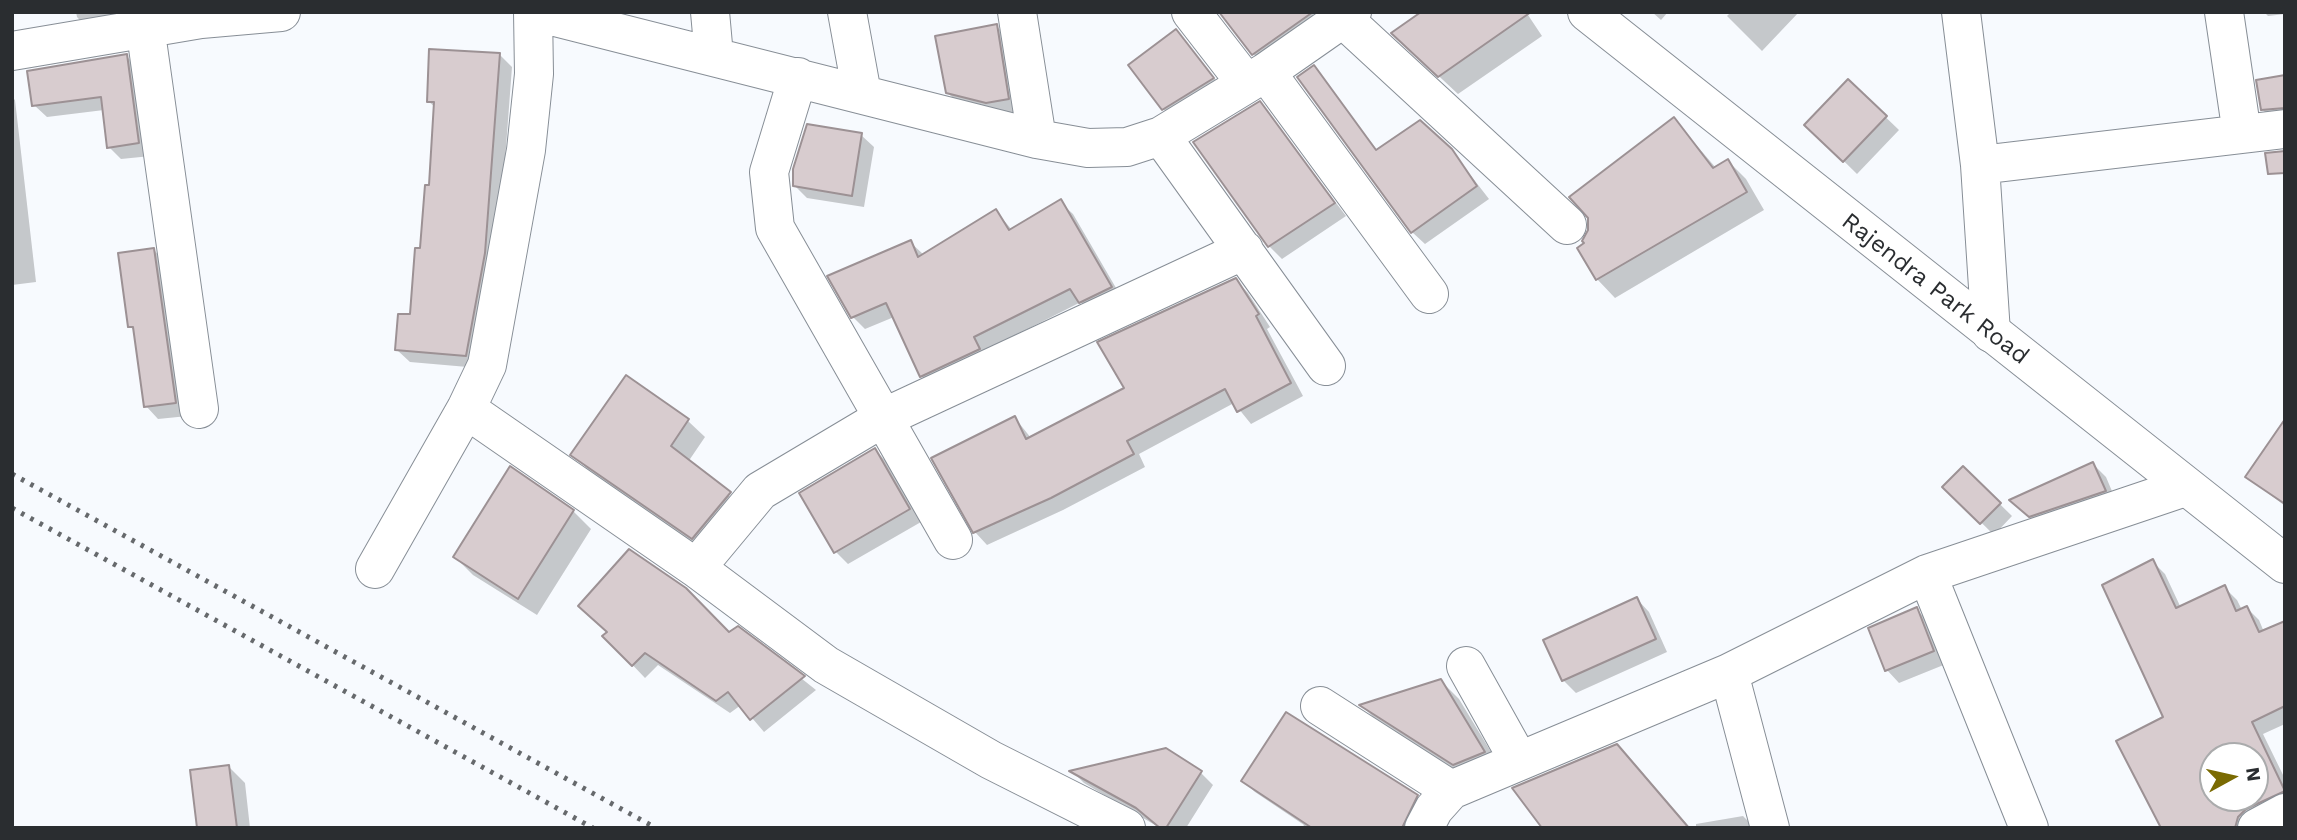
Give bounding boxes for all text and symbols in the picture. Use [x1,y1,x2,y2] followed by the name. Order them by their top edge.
[1836,207,2034,371] street label: Rajendra Park Road
[2199,742,2269,812] north arrow
[2241,766,2266,783] text: N

